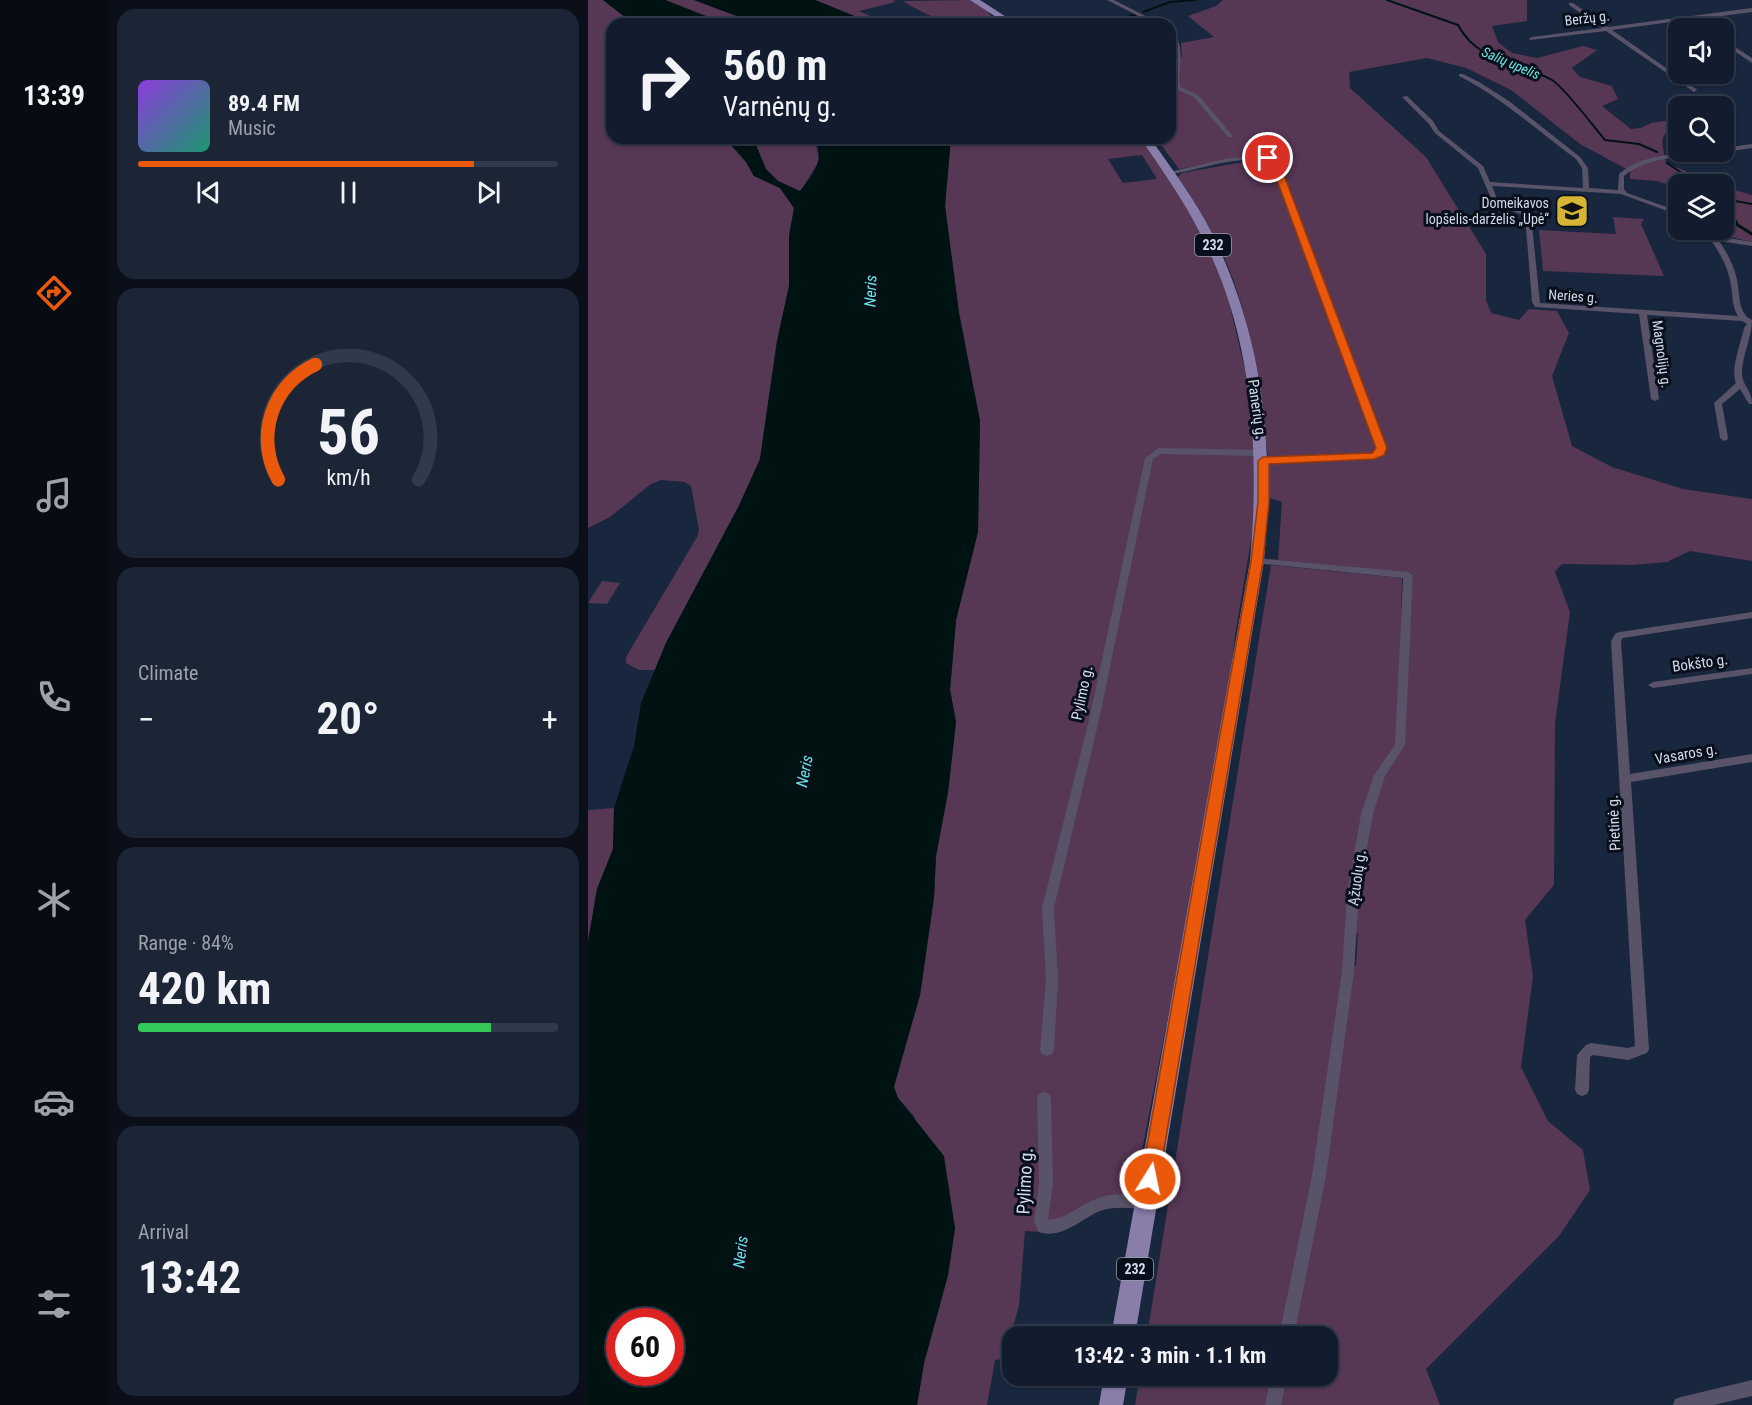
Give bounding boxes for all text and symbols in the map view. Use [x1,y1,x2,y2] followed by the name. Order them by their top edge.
[1564,7,1610,29] street label: Beržų g.
[1668,18,1734,240] map controls
[1668,18,1734,84] button: sound
[723,41,828,90] text: 560 m
[624,42,702,120] icon: right
[1480,44,1542,82] water label: Salių upelis
[23,80,85,112] text: 13:39
[228,91,300,116] text: 89.4 FM
[723,91,837,123] text: Varnėnų g.
[1668,96,1734,162] button: search
[228,116,276,140] text: Music
[1242,132,1293,183] pin
[1251,141,1284,174] icon: arrive
[1668,174,1734,240] button: layers
[192,176,225,209] icon: previous
[332,176,365,209] icon: pause
[472,176,505,209] icon: next
[1554,193,1590,229] school or university icon: Domeikavos lopšelis-darželis „Upė“
[1426,195,1549,227] place label: Domeikavos lopšelis-darželis „Upė“
[1195,234,1231,256] road number: 232
[33,272,75,314] icon: directions
[860,275,881,307] water label: Neris
[1548,286,1598,306] street label: Neries g.
[1649,319,1675,389] street label: Magnolijų g.
[1244,378,1270,440] street label: Panerių g.
[316,396,380,469] text: 56
[326,466,370,491] text: km/h
[33,474,75,516] icon: music
[1671,650,1729,676] street label: Bokšto g.
[138,661,198,685] text: Climate
[1067,664,1097,722] street label: Pylimo g.
[33,676,75,718] icon: phone
[317,692,380,745] text: 20°
[138,700,155,739] text: −
[542,700,558,739] text: +
[1653,740,1719,768] street label: Vasaros g.
[792,753,817,789] water label: Neris
[1604,795,1624,851] street label: Pietinė g.
[1344,849,1370,907] street label: Ąžuolų g.
[33,879,75,921] icon: climate
[138,931,234,955] text: Range · 84%
[138,962,271,1015] text: 420 km
[33,1081,75,1123] icon: car
[1012,1147,1037,1215] street label: Pylimo g.
[1118,1147,1182,1211] position arrow
[138,1220,189,1244] text: Arrival
[729,1235,752,1269] water label: Neris
[138,1251,241,1304] text: 13:42
[1117,1258,1153,1280] road number: 232
[33,1283,75,1325] icon: filters
[606,1308,684,1386] speed limit sign: 60
[1074,1343,1266,1368] text: 13:42 · 3 min · 1.1 km

